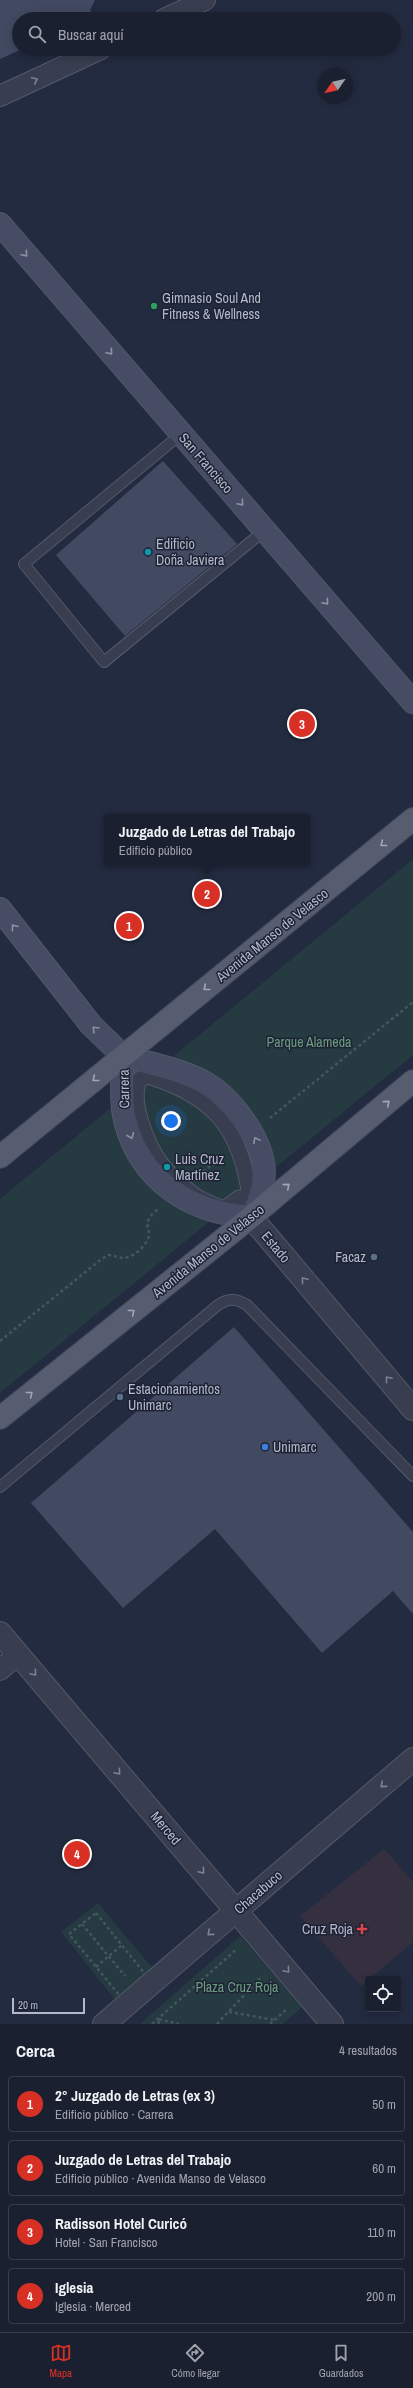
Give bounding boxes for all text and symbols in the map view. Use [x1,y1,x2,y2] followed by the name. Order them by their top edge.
[12,12,401,56] search box
[26,23,48,45] icon: search
[58,24,124,45] text: Buscar aquí
[317,68,353,104] north arrow
[31,77,39,85] one-way arrow
[21,249,28,256] one-way arrow
[162,289,261,323] place label: Gimnasio Soul And Fitness & Wellness
[149,301,159,311] marker: Gimnasio Soul And Fitness & Wellness
[106,347,113,355] one-way arrow
[175,429,237,497] street label: San Francisco
[237,499,244,506] one-way arrow
[156,535,225,569] place label: Edificio Doña Javiera
[143,547,153,557] marker: Edificio Doña Javiera
[322,597,329,604] one-way arrow
[289,709,315,739] pin: 3
[104,814,310,866] popup
[119,821,295,842] text: Juzgado de Letras del Trabajo
[380,839,387,846] one-way arrow
[119,842,192,859] text: Edificio público
[194,879,220,909] pin: 2
[212,884,332,986] street label: Avenida Manso de Velasco
[116,911,142,941] pin: 1
[12,925,19,932] one-way arrow
[204,983,211,990] one-way arrow
[92,1026,100,1034] one-way arrow
[267,1033,352,1051] park label: Parque Alameda
[115,1069,133,1109] street label: Carrera
[92,1075,99,1082] one-way arrow
[382,1100,389,1107] one-way arrow
[161,1111,181,1131] your location
[126,1132,134,1139] one-way arrow
[253,1136,261,1144] one-way arrow
[175,1150,224,1184] place label: Luis Cruz Martínez
[162,1162,172,1172] marker: Luis Cruz Martínez
[282,1184,290,1191] one-way arrow
[148,1200,268,1302] street label: Avenida Manso de Velasco
[258,1228,294,1266] street label: Estado
[335,1248,366,1266] place label: Facaz
[369,1252,379,1262] marker: Facaz
[302,1277,309,1284] one-way arrow
[127,1310,134,1317] one-way arrow
[385,1376,392,1384] one-way arrow
[128,1380,220,1414] place label: Estacionamientos Unimarc
[26,1391,33,1398] one-way arrow
[115,1392,125,1402] marker: Estacionamientos Unimarc
[273,1438,317,1456] place label: Unimarc
[260,1442,270,1452] marker: Unimarc
[30,1668,37,1676] one-way arrow
[114,1768,121,1775] one-way arrow
[381,1780,388,1787] one-way arrow
[147,1808,185,1848] street label: Merced
[64,1839,90,1869] pin: 4
[230,1866,286,1918] street label: Chacabuco
[198,1867,205,1874] one-way arrow
[302,1920,354,1938] place label: Cruz Roja
[356,1923,368,1935] marker: Cruz Roja
[207,1928,215,1936] one-way arrow
[282,1966,289,1973] one-way arrow
[365,1976,401,2012] map controls
[365,1976,401,2012] button: locate
[196,1978,279,1996] park label: Plaza Cruz Roja
[12,1996,85,2015] scale bar
[18,1998,38,2012] text: 20 m
[16,2039,55,2062] text: Cerca
[339,2042,397,2059] text: 4 resultados
[55,2085,215,2106] text: 2° Juzgado de Letras (ex 3)
[27,2096,33,2113] text: 1
[372,2096,396,2113] text: 50 m
[55,2106,174,2123] text: Edificio público · Carrera
[55,2149,231,2170] text: Juzgado de Letras del Trabajo
[27,2160,33,2177] text: 2
[372,2160,396,2177] text: 60 m
[55,2170,266,2187] text: Edificio público · Avenida Manso de Velasco
[55,2213,187,2234] text: Radisson Hotel Curicó
[27,2224,33,2241] text: 3
[367,2224,396,2241] text: 110 m
[55,2234,158,2251] text: Hotel · San Francisco
[55,2277,93,2298] text: Iglesia
[27,2288,33,2305] text: 4
[366,2288,396,2305] text: 200 m
[55,2298,131,2315] text: Iglesia · Merced
[50,2342,72,2380] tab: Mapa
[171,2342,220,2380] tab: Cómo llegar
[319,2342,363,2380] tab: Guardados

